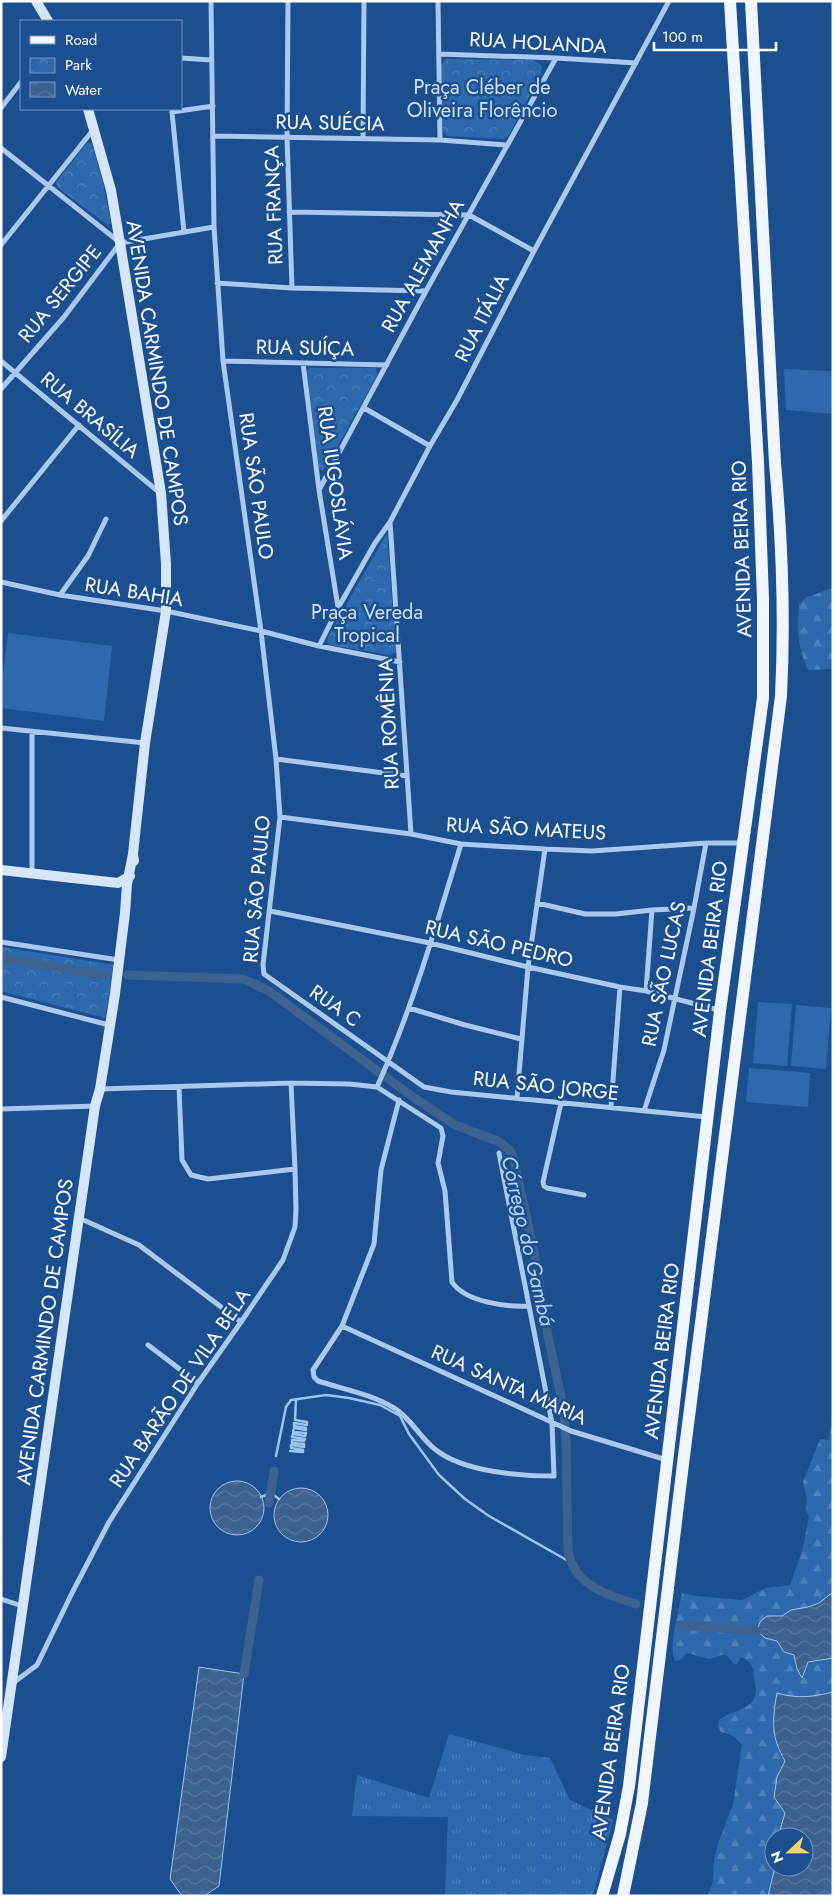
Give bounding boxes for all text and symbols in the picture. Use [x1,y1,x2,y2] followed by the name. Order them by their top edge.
[20,20,182,110] legend
[654,20,776,52] scale bar
[469,25,608,61] street label: RUA HOLANDA
[662,26,703,48] text: 100 m
[65,29,97,51] text: Road
[65,54,92,76] text: Park
[407,73,557,125] park label: Praça Cléber de Oliveira Florêncio
[65,79,103,101] text: Water
[275,108,386,138] street label: RUA SUÉCIA
[257,144,291,265] street label: RUA FRANÇA
[374,193,472,338] street label: RUA ALEMANHA
[119,218,195,528] street label: AVENIDA CARMINDO DE CAMPOS
[11,239,109,349] street label: RUA SERGIPE
[447,268,517,367] street label: RUA ITÁLIA
[256,333,355,363] street label: RUA SUÍÇA
[34,365,146,466] street label: RUA BRASÍLIA
[310,404,360,562] street label: RUA IUGOSLÁVIA
[231,411,281,561] street label: RUA SÃO PAULO
[724,460,760,638] street label: AVENIDA BEIRA RIO
[83,570,186,614] street label: RUA BAHIA
[311,598,423,650] park label: Praça Vereda Tropical
[371,657,407,790] street label: RUA ROMÊNIA
[445,810,607,848] street label: RUA SÃO MATEUS
[236,814,278,964] street label: RUA SÃO PAULO
[685,859,735,1039] street label: AVENIDA BEIRA RIO
[634,899,694,1049] street label: RUA SÃO LUCAS
[422,913,576,975] street label: RUA SÃO PEDRO
[303,978,367,1034] street label: RUA C
[472,1064,620,1108] street label: RUA SÃO JORGE
[494,1153,562,1329] water label: Córrego do Gambá
[9,1177,81,1487] street label: AVENIDA CARMINDO DE CAMPOS
[637,1261,687,1441] street label: AVENIDA BEIRA RIO
[102,1282,258,1494] street label: RUA BARÃO DE VILA BELA
[426,1338,592,1433] street label: RUA SANTA MARIA
[584,1662,638,1842] street label: AVENIDA BEIRA RIO
[764,1827,814,1877] north arrow
[766,1848,788,1866] text: N

